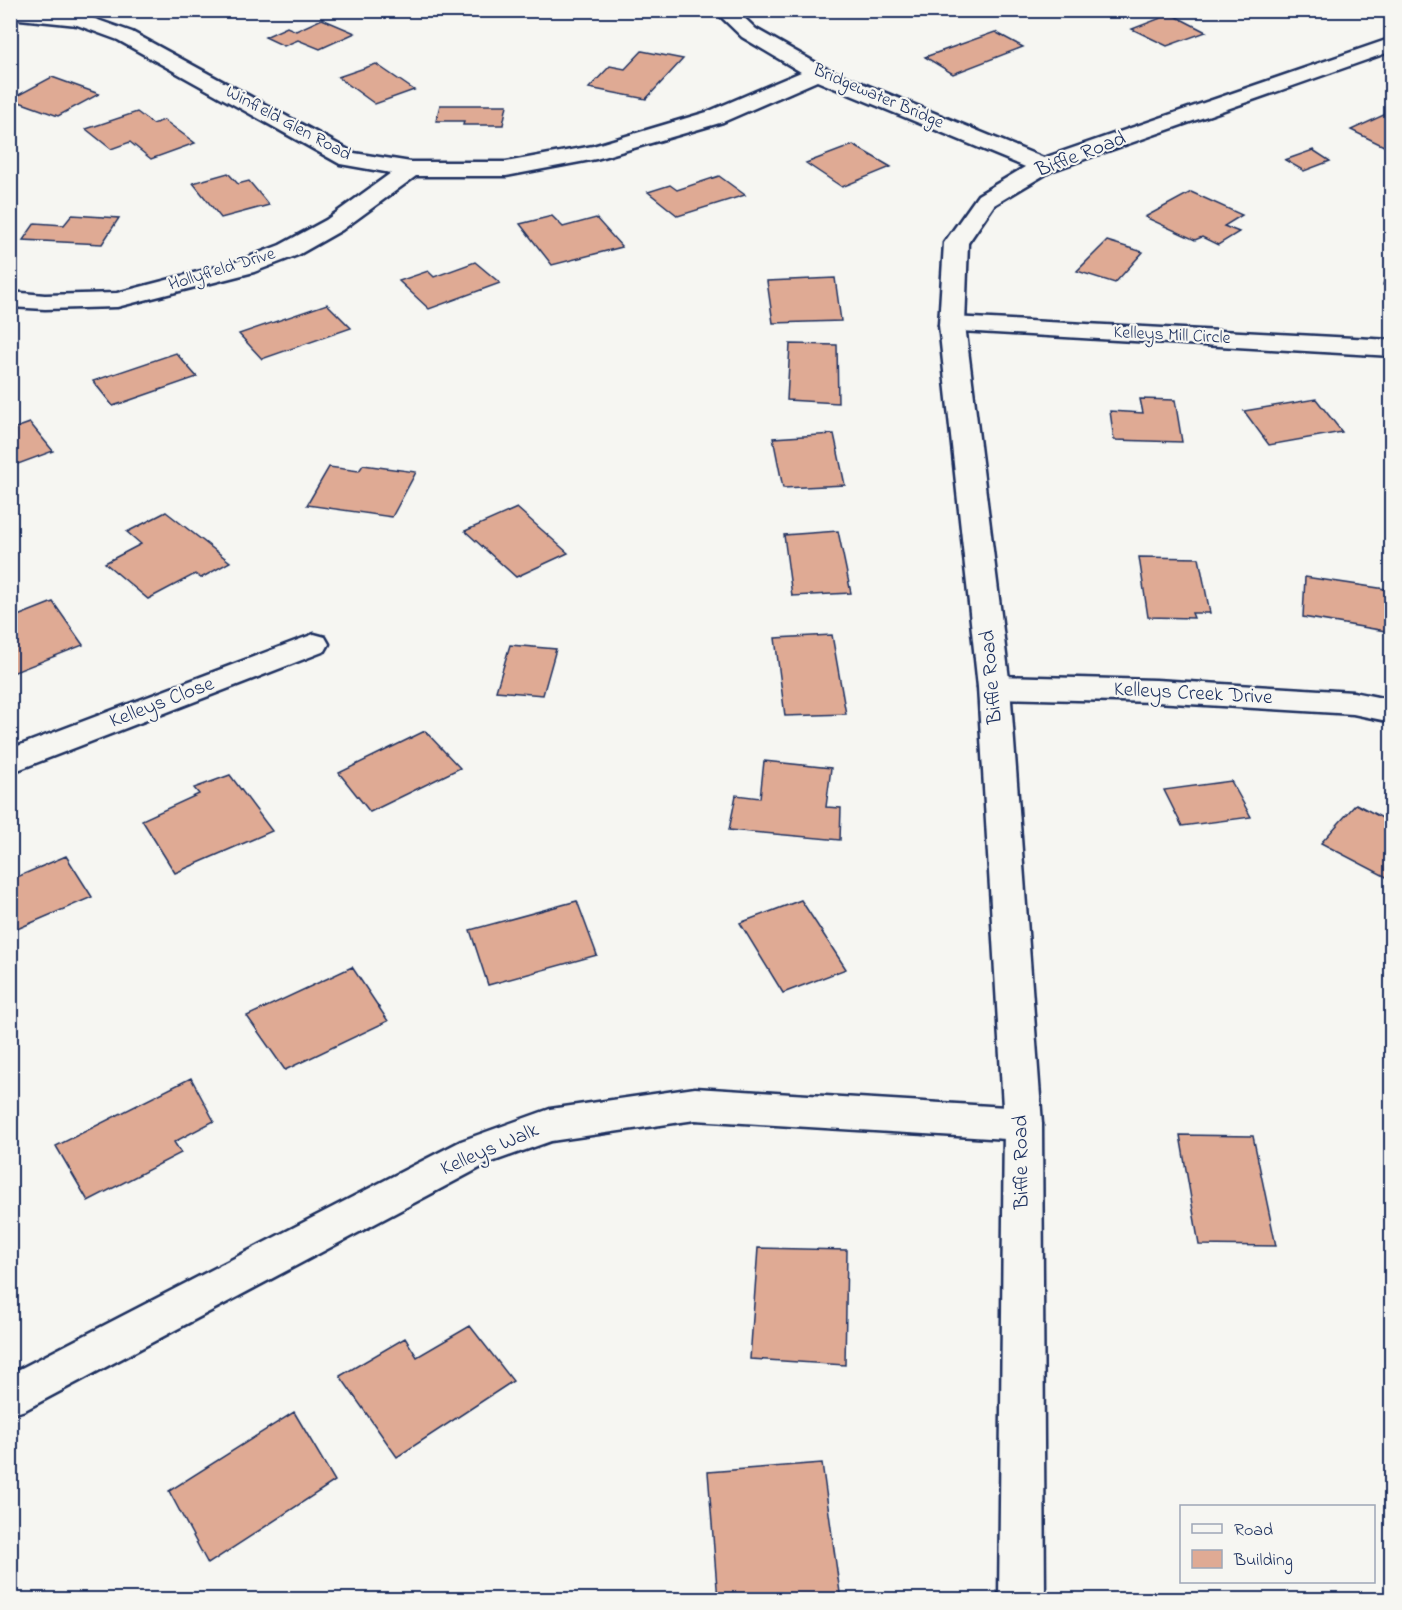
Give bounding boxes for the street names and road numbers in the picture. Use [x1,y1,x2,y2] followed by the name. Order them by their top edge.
[807,57,948,138] street label: Bridgewater Bridge
[220,80,356,168] street label: Winfield Glen Road
[1031,124,1131,186] street label: Biffle Road
[165,241,279,299] street label: Hollyfield Drive
[1113,320,1232,352] street label: Kelleys Mill Circle
[973,629,1011,726] street label: Biffle Road
[105,669,220,739] street label: Kelleys Close
[1113,675,1274,715] street label: Kelleys Creek Drive
[1006,1114,1038,1210] street label: Biffle Road
[436,1116,545,1186] street label: Kelleys Walk

